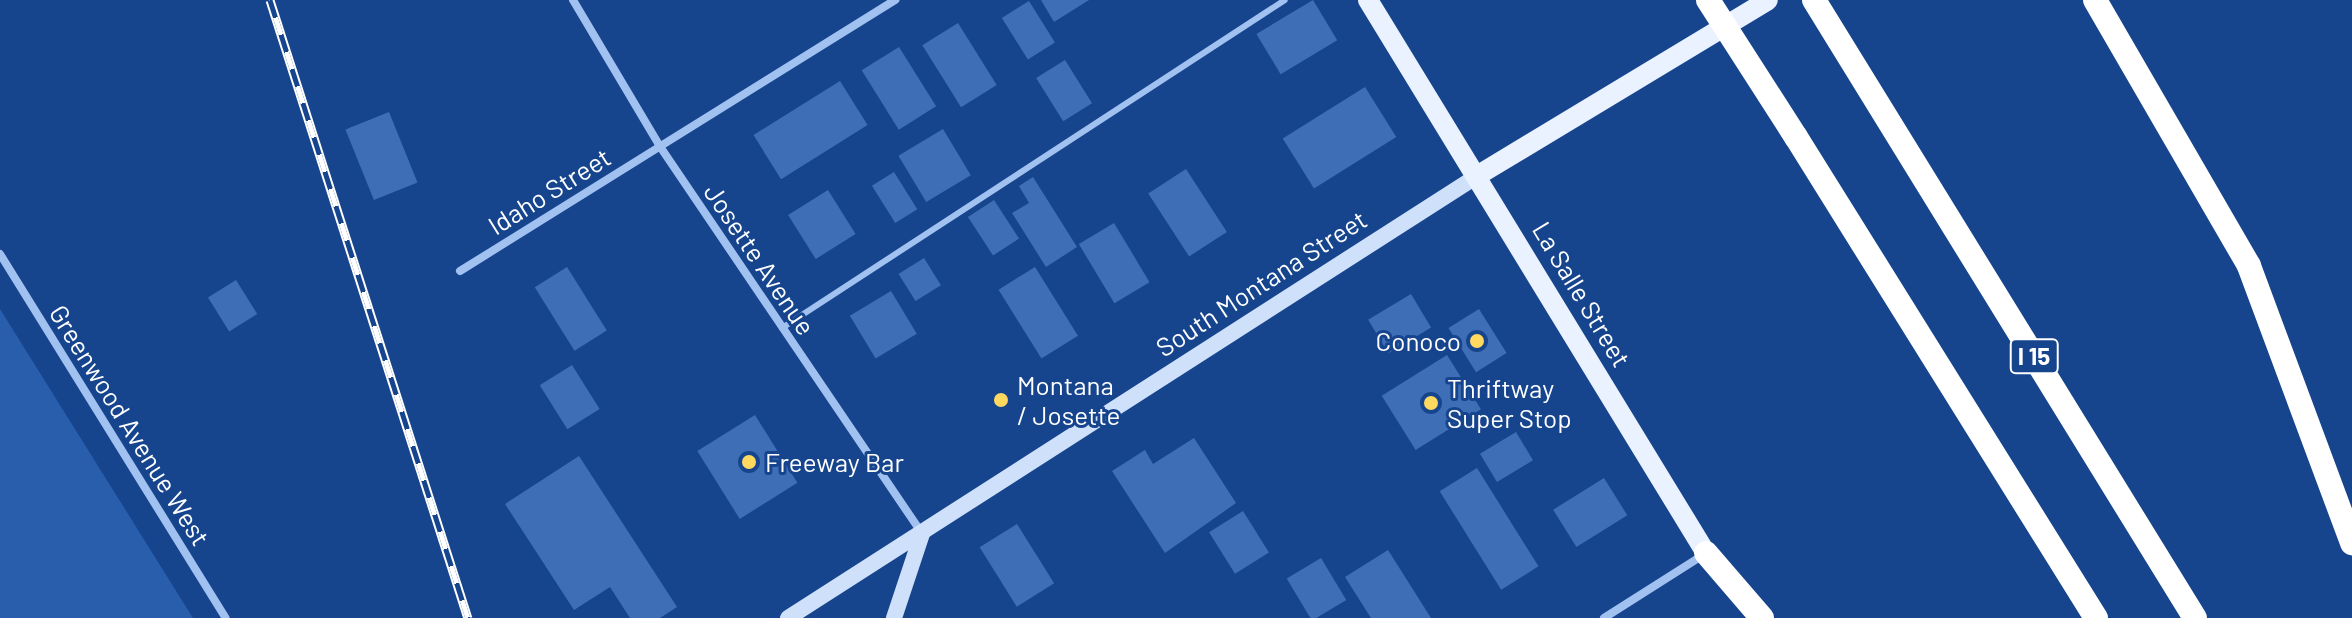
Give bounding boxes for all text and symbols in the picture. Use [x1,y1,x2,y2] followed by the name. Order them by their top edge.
[482,141,616,241] street label: Idaho Street
[698,177,822,341] street label: Josette Avenue
[1150,203,1372,363] street label: South Montana Street
[1526,216,1638,372] street label: La Salle Street
[43,299,217,551] street label: Greenwood Avenue West
[1375,325,1461,357] place label: Conoco
[1468,332,1486,350] marker: Conoco
[2008,336,2060,376] road number: I 15
[1017,369,1120,430] place label: Montana / Josette
[1447,372,1572,434] place label: Thriftway Super Stop
[992,391,1010,409] marker: Montana / Josette
[1422,394,1440,412] marker: Thriftway Super Stop
[765,446,904,478] place label: Freeway Bar
[740,453,758,471] marker: Freeway Bar

